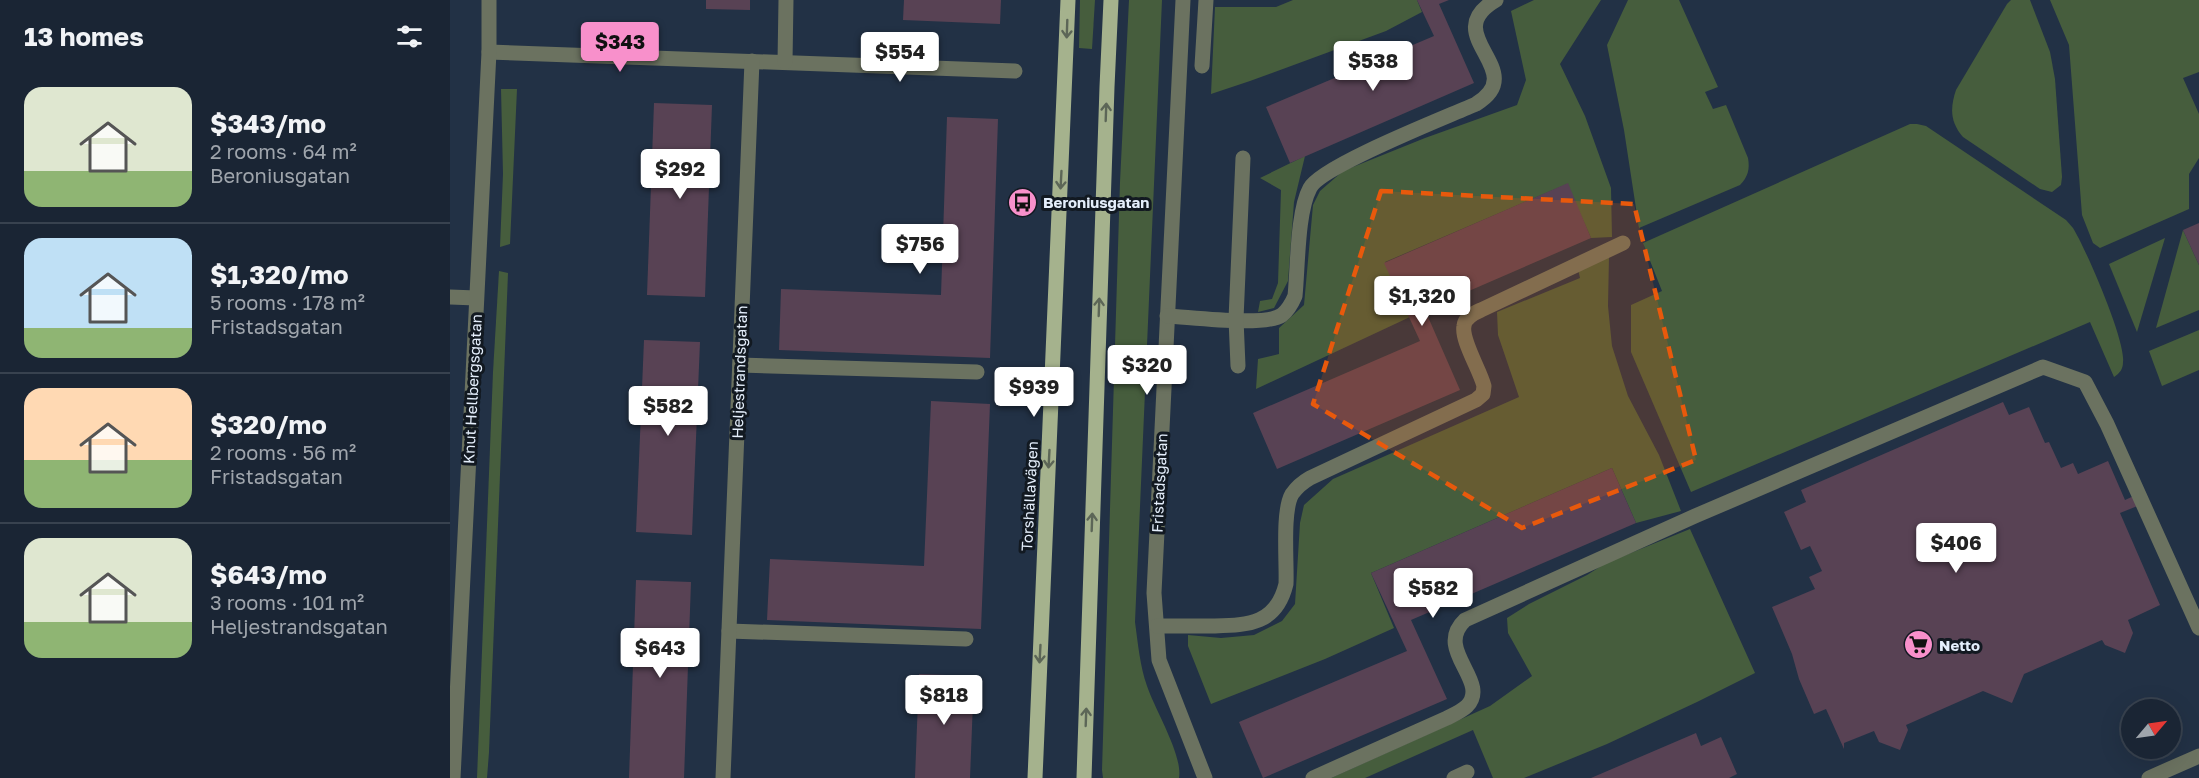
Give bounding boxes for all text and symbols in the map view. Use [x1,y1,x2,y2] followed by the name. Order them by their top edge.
[1061,19,1072,39] one-way arrow
[393,20,426,53] icon: filters
[24,21,144,52] text: 13 homes
[584,22,656,73] pin: $343
[595,29,645,53] text: $343
[864,32,936,83] pin: $554
[875,39,925,63] text: $554
[1337,41,1409,92] pin: $538
[1348,48,1398,72] text: $538
[1100,102,1112,122] one-way arrow
[210,108,326,139] text: $343/mo
[72,111,144,183] icon: home
[210,139,357,163] text: 2 rooms · 64 m²
[644,149,716,200] pin: $292
[655,156,705,180] text: $292
[210,163,350,187] text: Beroniusgatan
[1055,170,1066,190] one-way arrow
[1006,186,1038,218] bus stop icon: Beroniusgatan
[1043,193,1149,211] place label: Beroniusgatan
[884,224,956,275] pin: $756
[895,231,945,255] text: $756
[210,259,349,290] text: $1,320/mo
[72,262,144,334] icon: home
[1373,276,1471,327] pin: $1,320
[1388,283,1456,307] text: $1,320
[210,290,365,314] text: 5 rooms · 178 m²
[1094,297,1105,317] one-way arrow
[728,305,750,439] street label: Heljestrandsgatan
[210,314,343,338] text: Fristadsgatan
[459,314,485,464] street label: Knut Hellbergsgatan
[1111,345,1183,396] pin: $320
[1122,352,1172,376] text: $320
[998,367,1070,418] pin: $939
[1009,374,1060,398] text: $939
[632,386,704,437] pin: $582
[643,393,693,417] text: $582
[210,409,327,440] text: $320/mo
[72,412,144,484] icon: home
[1147,433,1171,533] street label: Fristadsgatan
[210,440,356,464] text: 2 rooms · 56 m²
[1017,441,1041,551] street label: Torshällavägen
[1043,448,1054,468] one-way arrow
[210,464,343,488] text: Fristadsgatan
[1087,513,1098,533] one-way arrow
[1920,523,1992,574] pin: $406
[1930,530,1982,554] text: $406
[210,559,327,590] text: $643/mo
[72,562,144,634] icon: home
[1397,568,1469,619] pin: $582
[1408,575,1458,599] text: $582
[210,590,364,614] text: 3 rooms · 101 m²
[210,614,388,638] text: Heljestrandsgatan
[624,628,696,679] pin: $643
[1902,629,1934,661] supermarket icon: Netto
[635,635,685,659] text: $643
[1939,636,1980,654] place label: Netto
[1034,643,1046,663] one-way arrow
[908,675,980,726] pin: $818
[919,682,969,706] text: $818
[2121,699,2181,759] north arrow
[2121,699,2181,759] map controls
[1080,708,1091,728] one-way arrow

